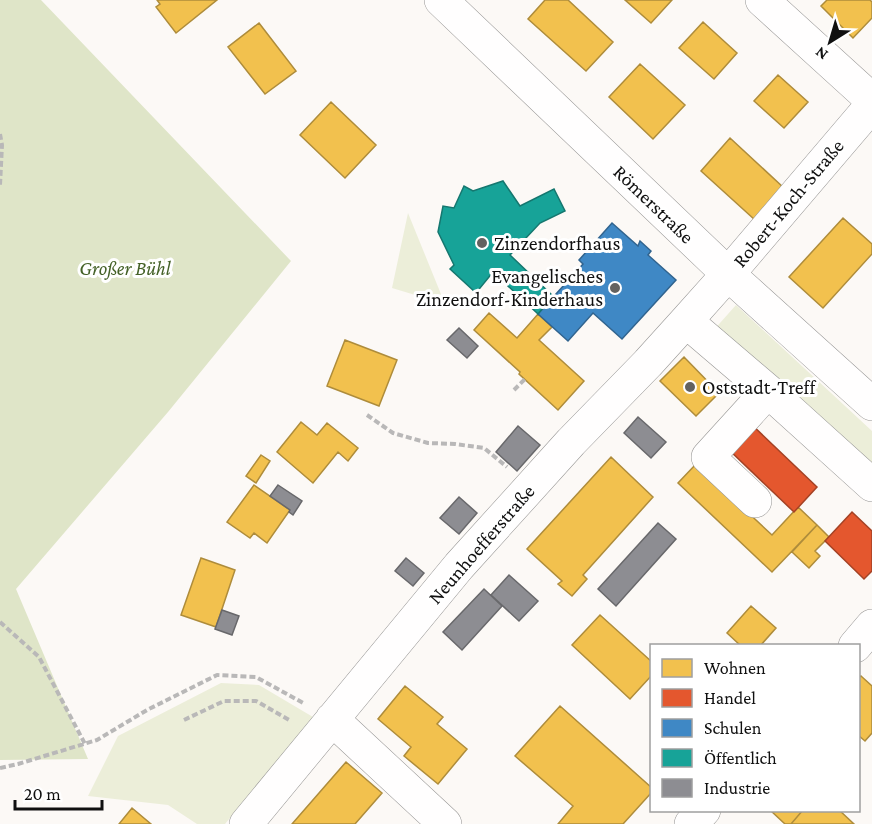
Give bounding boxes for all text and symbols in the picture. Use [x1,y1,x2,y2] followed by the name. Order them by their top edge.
[800,12,860,72] north arrow
[812,43,831,64] text: N
[728,134,848,271] street label: Robert-Koch-Straße
[609,160,699,248] street label: Römerstraße
[494,232,620,254] place label: Zinzendorfhaus
[475,236,489,250] marker: Zinzendorfhaus
[79,257,172,280] park label: Großer Bühl
[416,265,603,310] place label: Evangelisches Zinzendorf-Kinderhaus
[608,281,622,295] marker: Evangelisches Zinzendorf-Kinderhaus
[702,376,817,398] place label: Oststadt-Treff
[683,380,697,394] marker: Oststadt-Treff
[423,480,539,608] street label: Neunhoefferstraße
[650,644,860,812] legend
[704,658,766,678] text: Wohnen
[704,688,756,708] text: Handel
[704,718,762,738] text: Schulen
[704,748,777,768] text: Öffentlich
[15,773,102,811] scale bar
[704,778,770,798] text: Industrie
[24,784,61,804] text: 20 m

